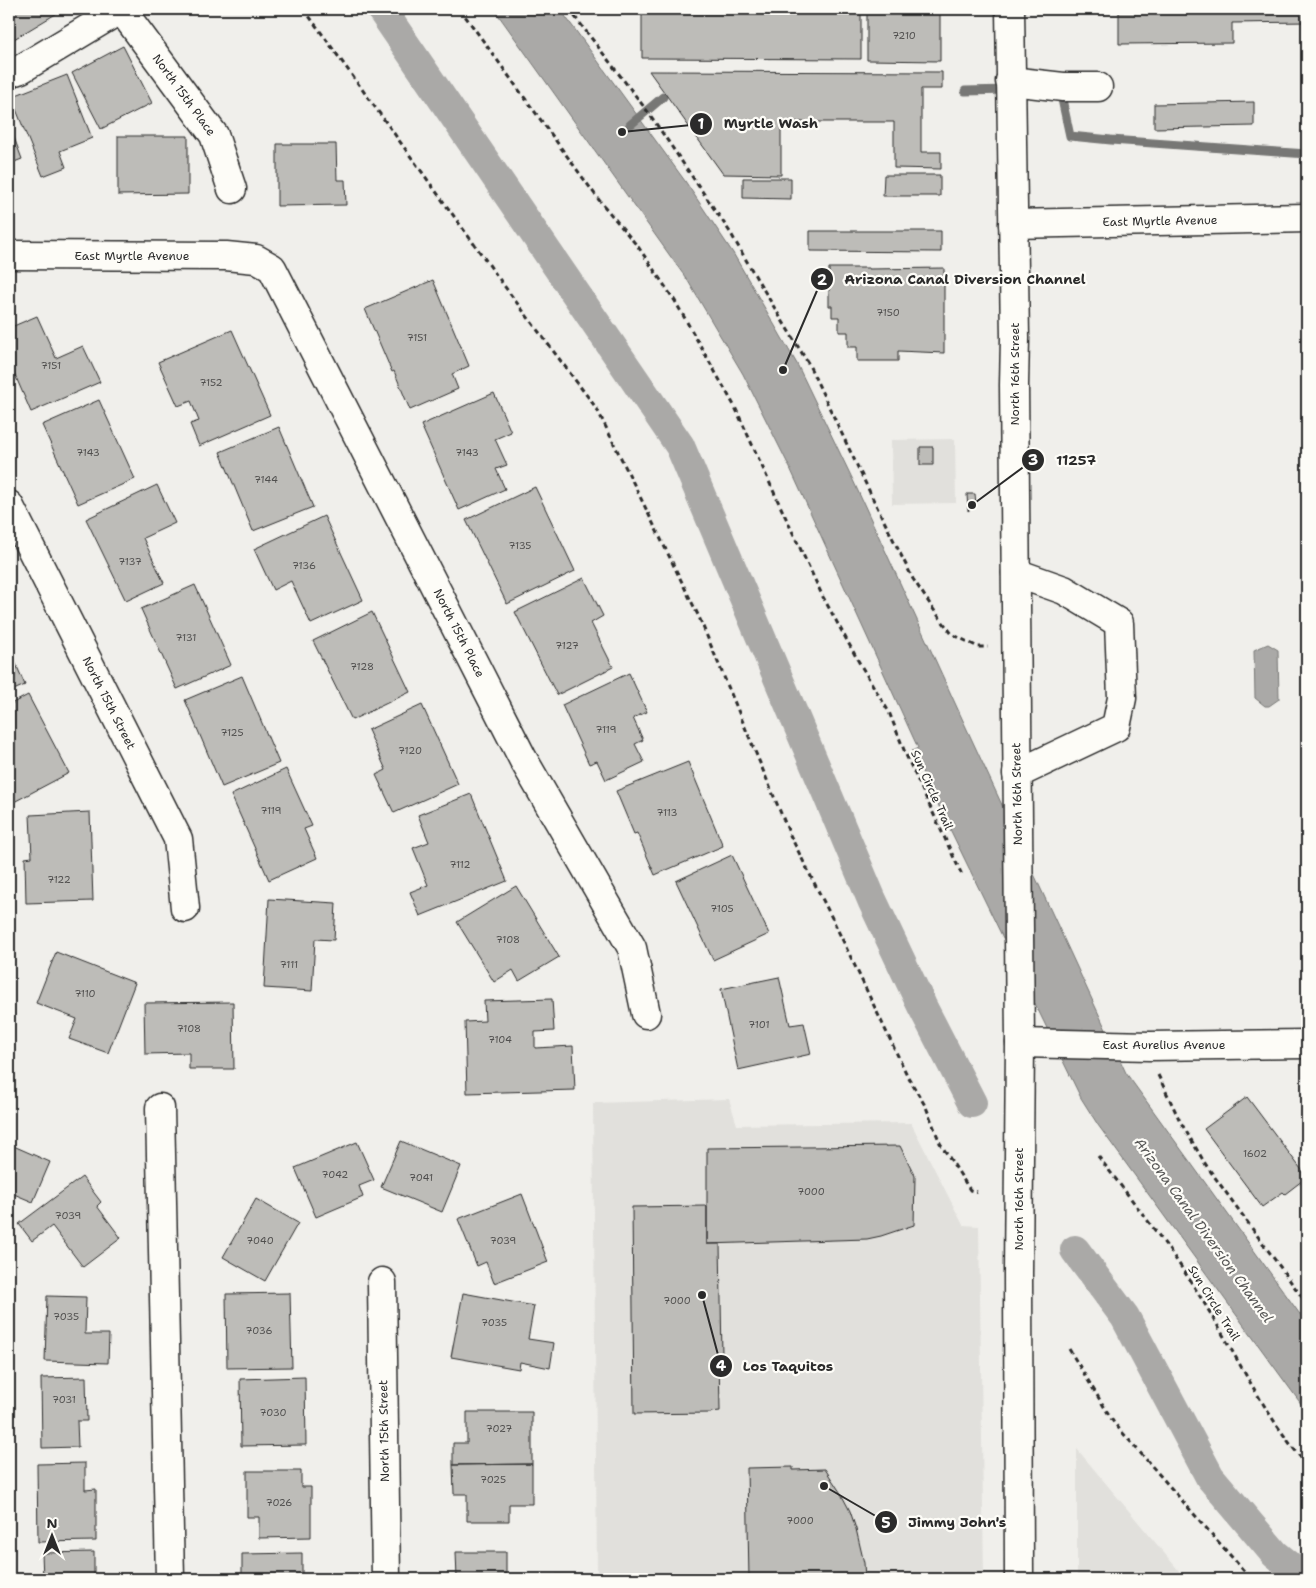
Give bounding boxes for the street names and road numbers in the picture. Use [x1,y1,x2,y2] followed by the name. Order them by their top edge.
[149,51,219,139] street label: North 15th Place
[1102,212,1218,230] street label: East Myrtle Avenue
[75,248,190,264] street label: East Myrtle Avenue
[1007,323,1023,425] street label: North 16th Street
[430,586,488,680] street label: North 15th Place
[79,654,139,752] street label: North 15th Street
[1008,742,1026,846] street label: North 16th Street
[907,747,957,833] street label: Sun Circle Trail
[1103,1037,1226,1053] street label: East Aurelius Avenue
[1011,1148,1027,1250] street label: North 16th Street
[1184,1262,1244,1344] street label: Sun Circle Trail
[375,1380,393,1482] street label: North 15th Street

